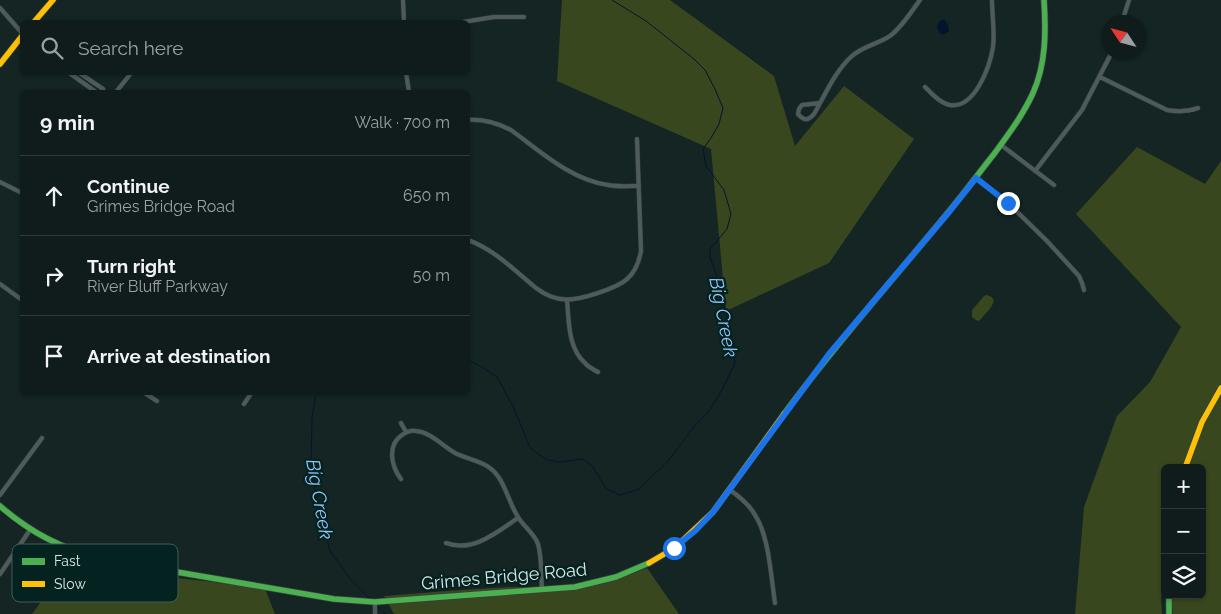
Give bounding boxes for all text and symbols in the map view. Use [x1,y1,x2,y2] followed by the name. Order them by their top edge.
[1101,15,1146,60] north arrow
[20,20,470,75] search box
[38,34,66,62] icon: search
[78,37,184,59] text: Search here
[40,110,95,135] text: 9 min
[355,113,450,132] text: Walk · 700 m
[87,175,170,197] text: Continue
[40,182,68,210] icon: ahead
[403,186,450,205] text: 650 m
[997,192,1020,215] route end
[87,197,235,216] text: Grimes Bridge Road
[87,255,176,277] text: Turn right
[40,262,68,290] icon: right
[413,266,450,285] text: 50 m
[705,275,743,359] water label: Big Creek
[87,277,228,296] text: River Bluff Parkway
[40,342,68,370] icon: arrive
[87,345,271,367] text: Arrive at destination
[302,457,338,541] water label: Big Creek
[1161,464,1206,599] map controls
[1161,464,1206,509] button: +
[1161,509,1206,554] button: −
[663,537,686,560] route start
[12,544,178,602] legend
[54,553,81,569] text: Fast
[1161,554,1206,599] button: layers
[420,558,588,594] street label: Grimes Bridge Road
[54,576,86,592] text: Slow

